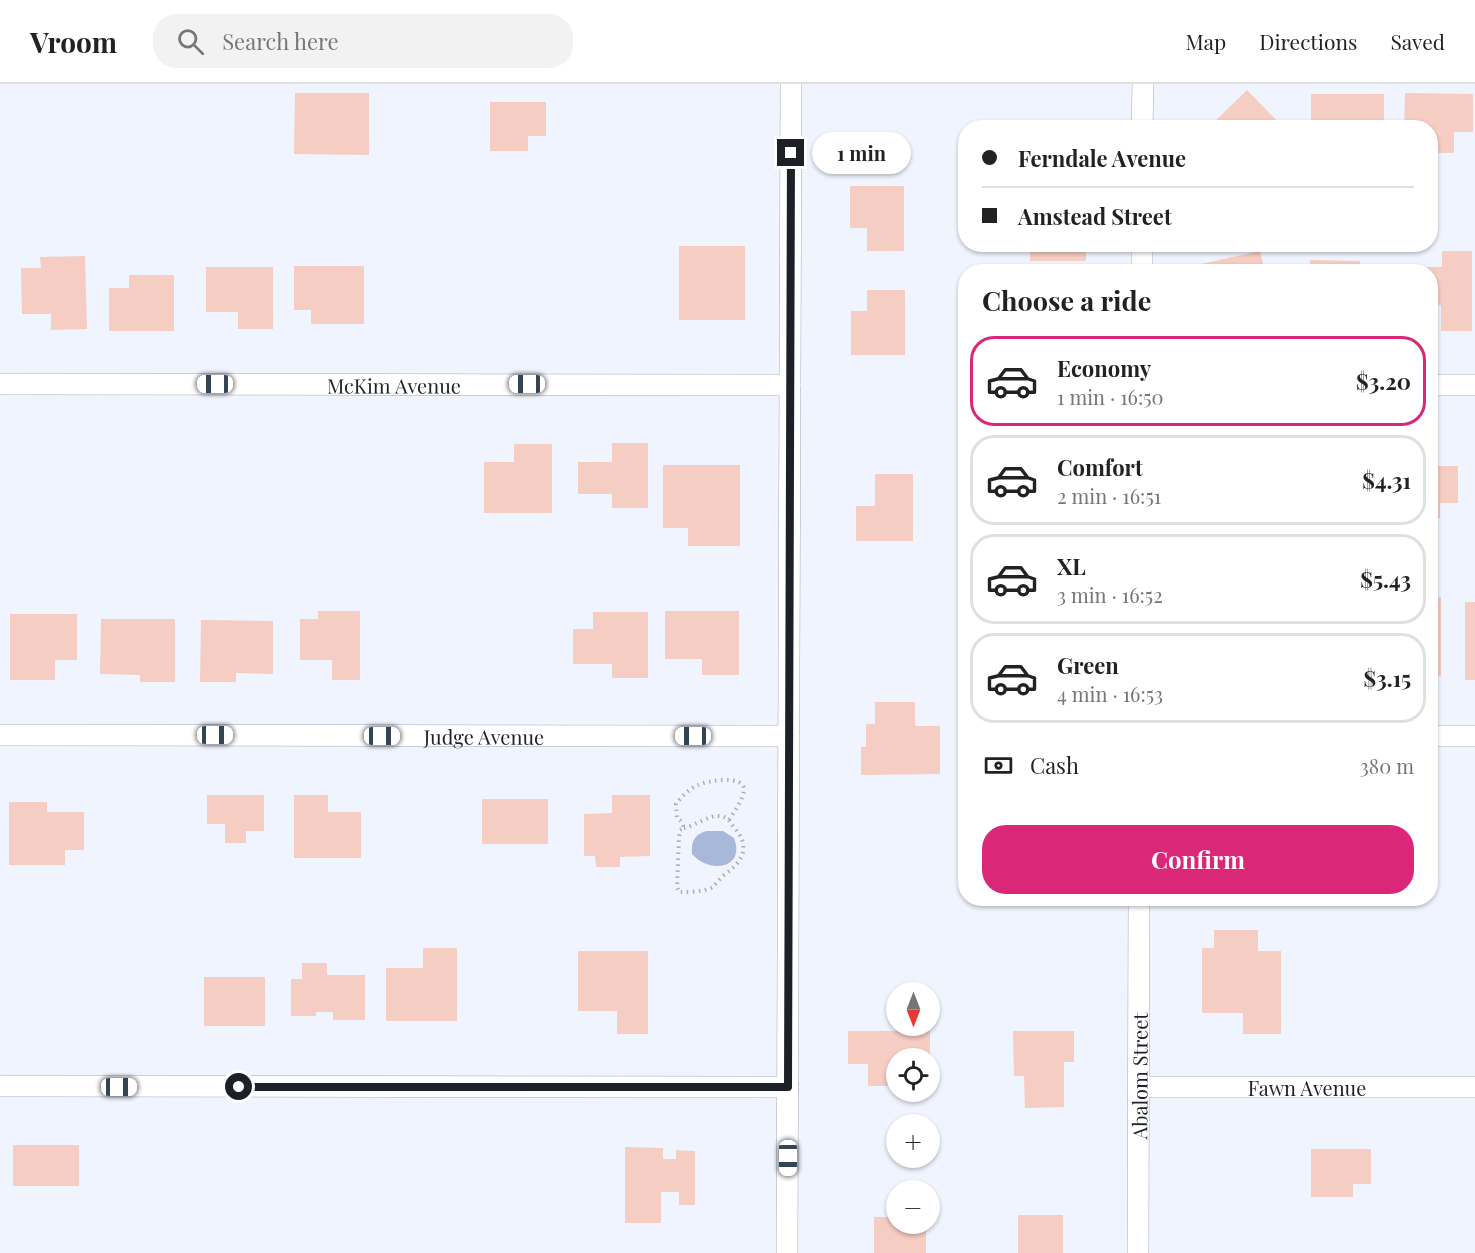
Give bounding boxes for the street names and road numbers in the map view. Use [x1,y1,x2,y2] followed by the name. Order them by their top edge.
[327,371,461,398] street label: McKim Avenue
[423,722,544,749] street label: Judge Avenue
[1125,1012,1152,1140] street label: Abalom Street
[1248,1074,1366,1101] street label: Fawn Avenue

